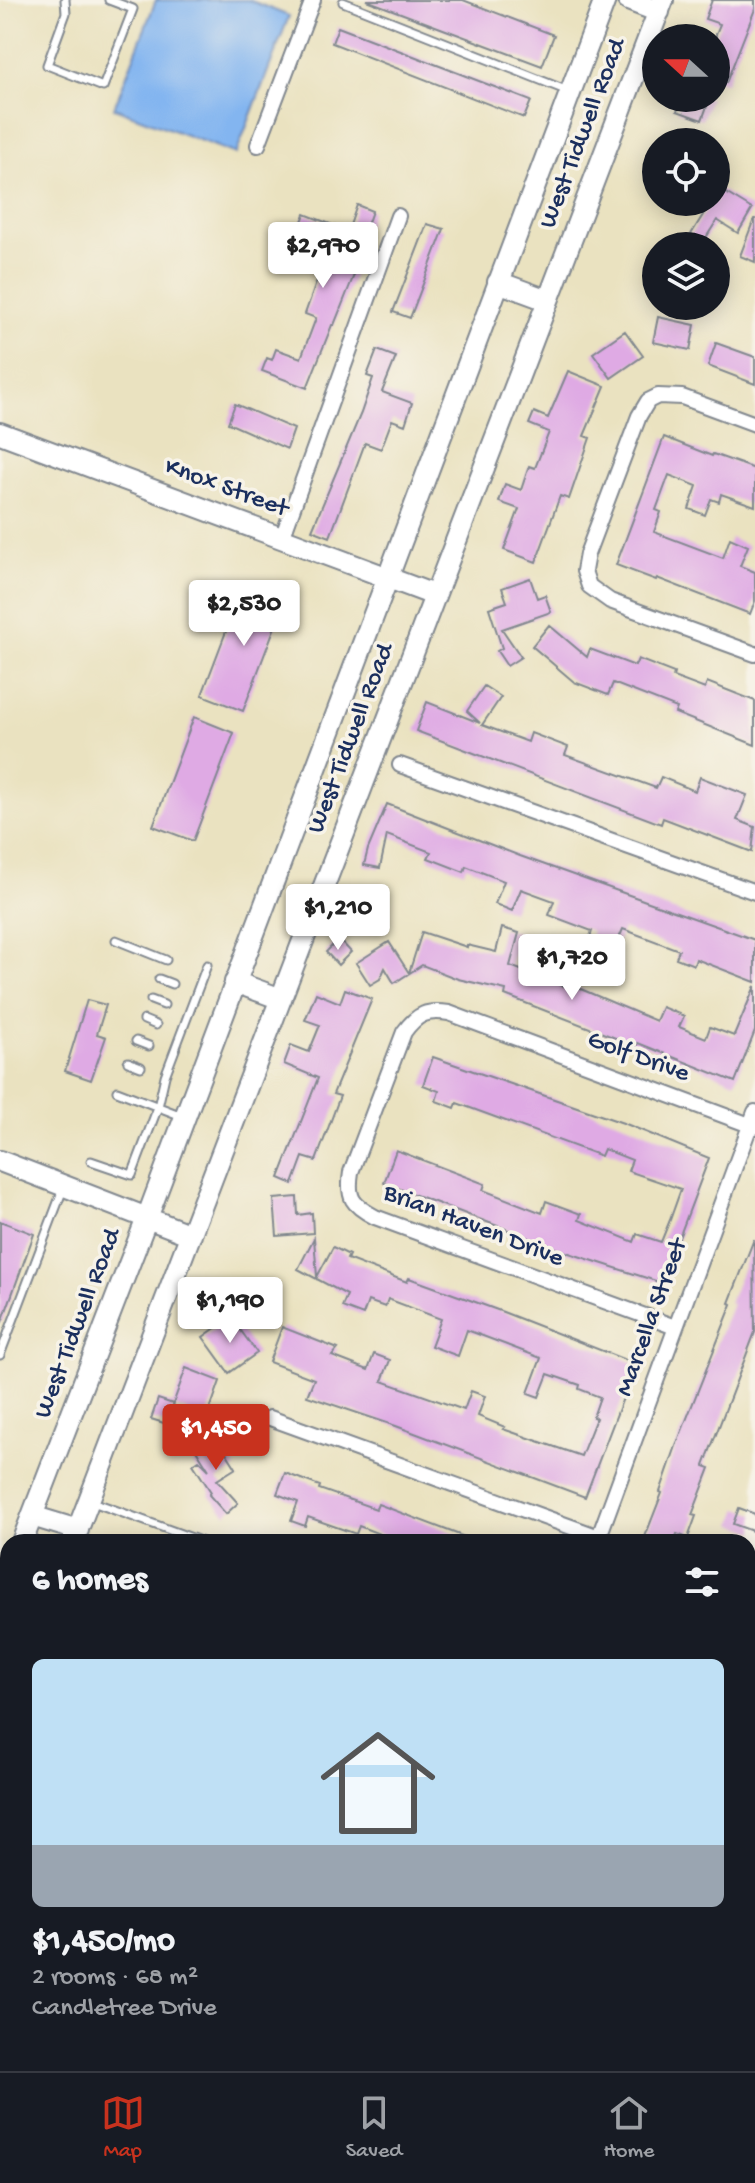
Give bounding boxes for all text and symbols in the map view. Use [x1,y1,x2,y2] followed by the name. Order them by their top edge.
[642,24,730,112] north arrow
[642,24,730,320] map controls
[534,33,635,233] street label: West Tidwell Road
[642,128,730,216] button: locate
[258,222,388,290] pin: $2,970
[286,232,360,263] text: $2,970
[642,232,730,320] button: layers
[160,452,294,526] street label: Knox Street
[179,580,309,648] pin: $2,530
[207,590,281,621] text: $2,530
[302,638,403,838] street label: West Tidwell Road
[273,884,403,952] pin: $1,210
[304,894,372,925] text: $1,210
[507,934,637,1002] pin: $1,720
[536,944,608,975] text: $1,720
[583,1025,694,1091] street label: Golf Drive
[378,1178,568,1276] street label: Brian Haven Drive
[29,1223,130,1423] street label: West Tidwell Road
[610,1233,697,1401] street label: Marcella Street
[165,1277,295,1345] pin: $1,190
[196,1287,264,1318] text: $1,190
[151,1404,281,1472] pin: $1,450
[180,1414,252,1445] text: $1,450
[680,1560,724,1604] icon: filters
[32,1562,147,1602] text: 6 homes
[306,1711,450,1855] icon: home
[32,1923,175,1963] text: $1,450/mo
[32,1963,198,1994] text: 2 rooms · 68 m²
[32,1994,217,2025] text: Candletree Drive
[101,2091,145,2165] tab: Map
[346,2091,402,2165] tab: Saved
[603,2091,654,2165] tab: Home

